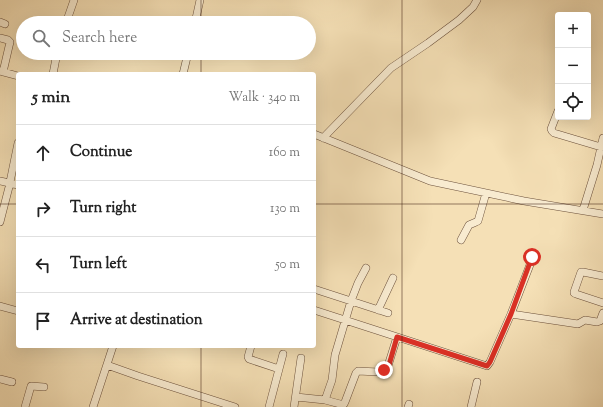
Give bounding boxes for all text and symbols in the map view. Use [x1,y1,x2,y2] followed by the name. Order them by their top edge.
[555,12,591,120] map controls
[555,12,591,48] button: +
[16,16,316,60] search box
[30,27,52,49] icon: search
[62,28,137,49] text: Search here
[555,48,591,84] button: −
[555,84,591,120] button: locate
[32,86,70,110] text: 5 min
[229,89,300,107] text: Walk · 340 m
[32,142,54,164] icon: ahead
[70,142,132,163] text: Continue
[269,144,300,162] text: 160 m
[32,198,54,220] icon: right
[70,198,136,219] text: Turn right
[270,200,300,218] text: 130 m
[523,248,541,266] route start
[32,254,54,276] icon: left
[70,254,127,275] text: Turn left
[275,256,300,274] text: 50 m
[32,310,54,332] icon: arrive
[70,310,203,331] text: Arrive at destination
[375,361,393,379] route end

